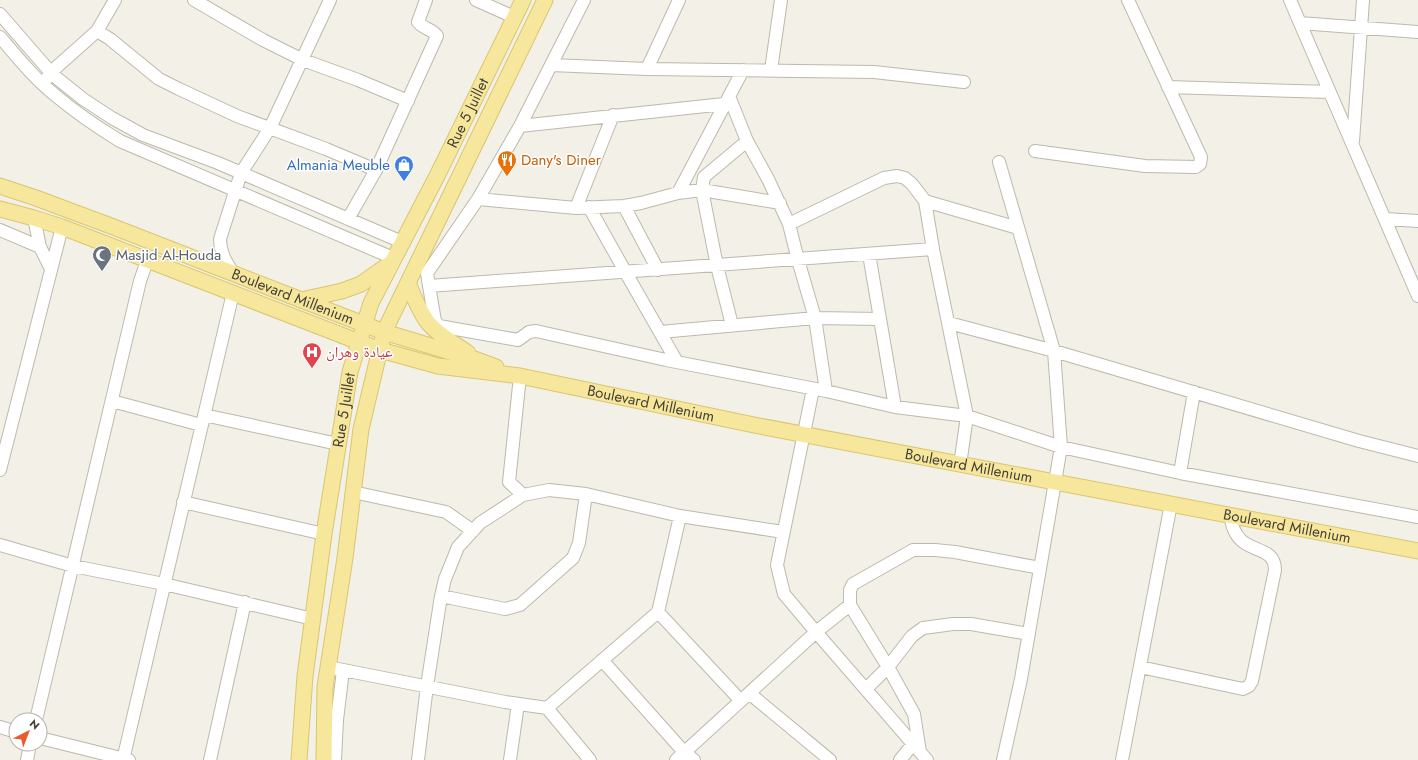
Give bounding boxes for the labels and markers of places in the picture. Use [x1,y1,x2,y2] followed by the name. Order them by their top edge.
[496,149,518,177] restaurant icon: Dany's Diner
[521,149,602,171] place label: Dany's Diner
[287,154,390,176] place label: Almania Meuble
[393,154,415,182] shop icon: Almania Meuble
[91,244,113,272] mosque icon: Masjid Al-Houda
[116,244,221,266] place label: Masjid Al-Houda
[301,341,323,369] hospital icon: عيادة وهران
[326,341,393,363] place label: عيادة وهران

